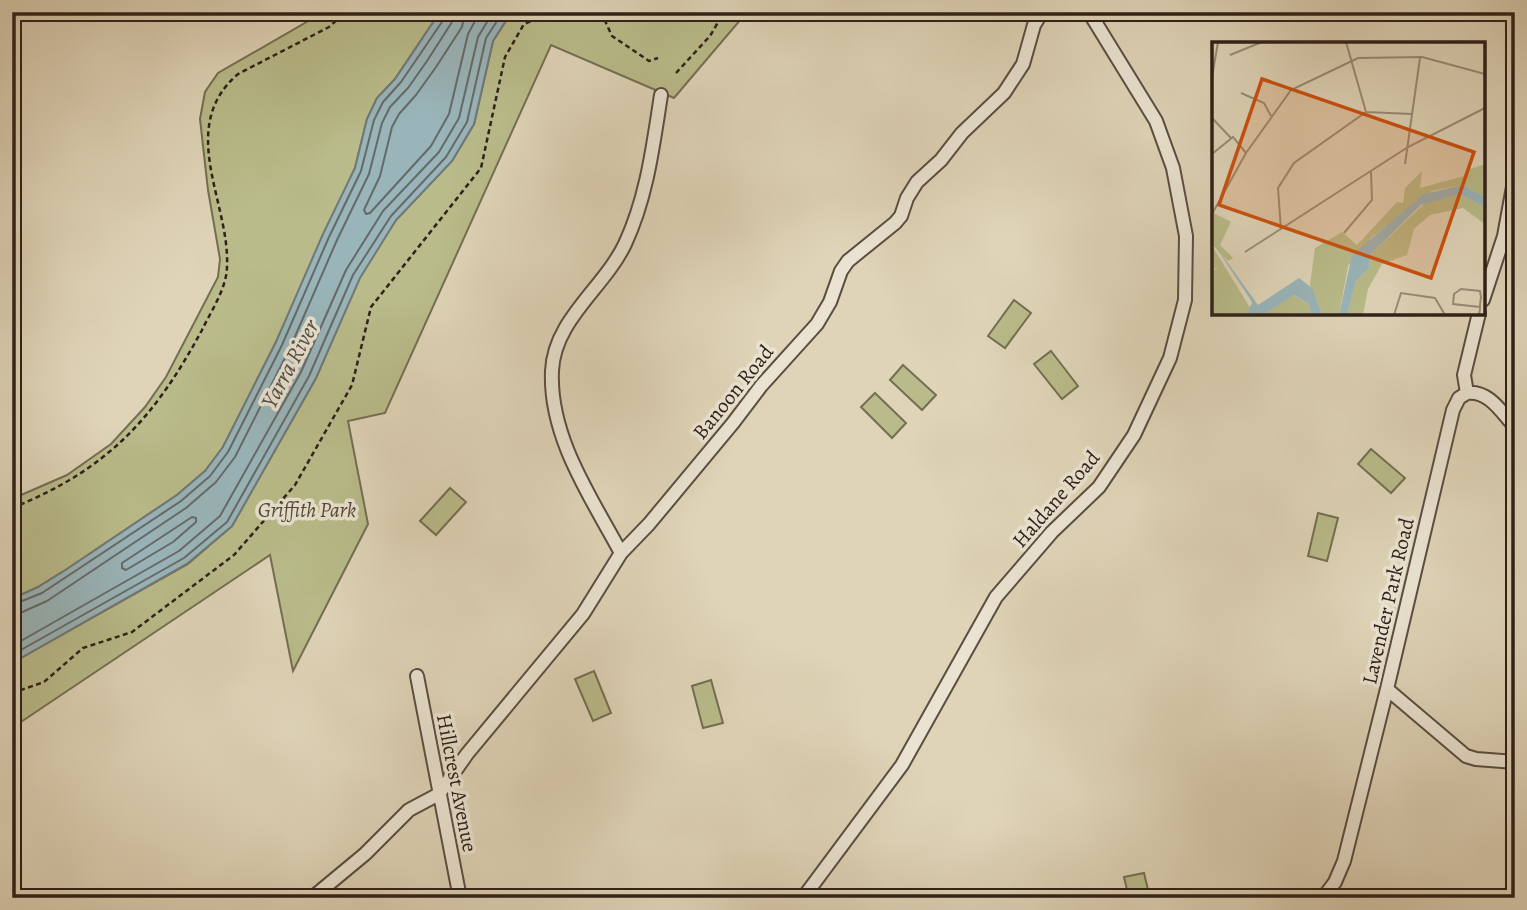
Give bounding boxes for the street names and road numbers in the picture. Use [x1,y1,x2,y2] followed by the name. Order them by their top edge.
[686,338,780,445] street label: Banoon Road
[1006,444,1106,554] street label: Haldane Road
[1355,514,1421,687] street label: Lavender Park Road
[430,712,484,854] street label: Hillcrest Avenue

